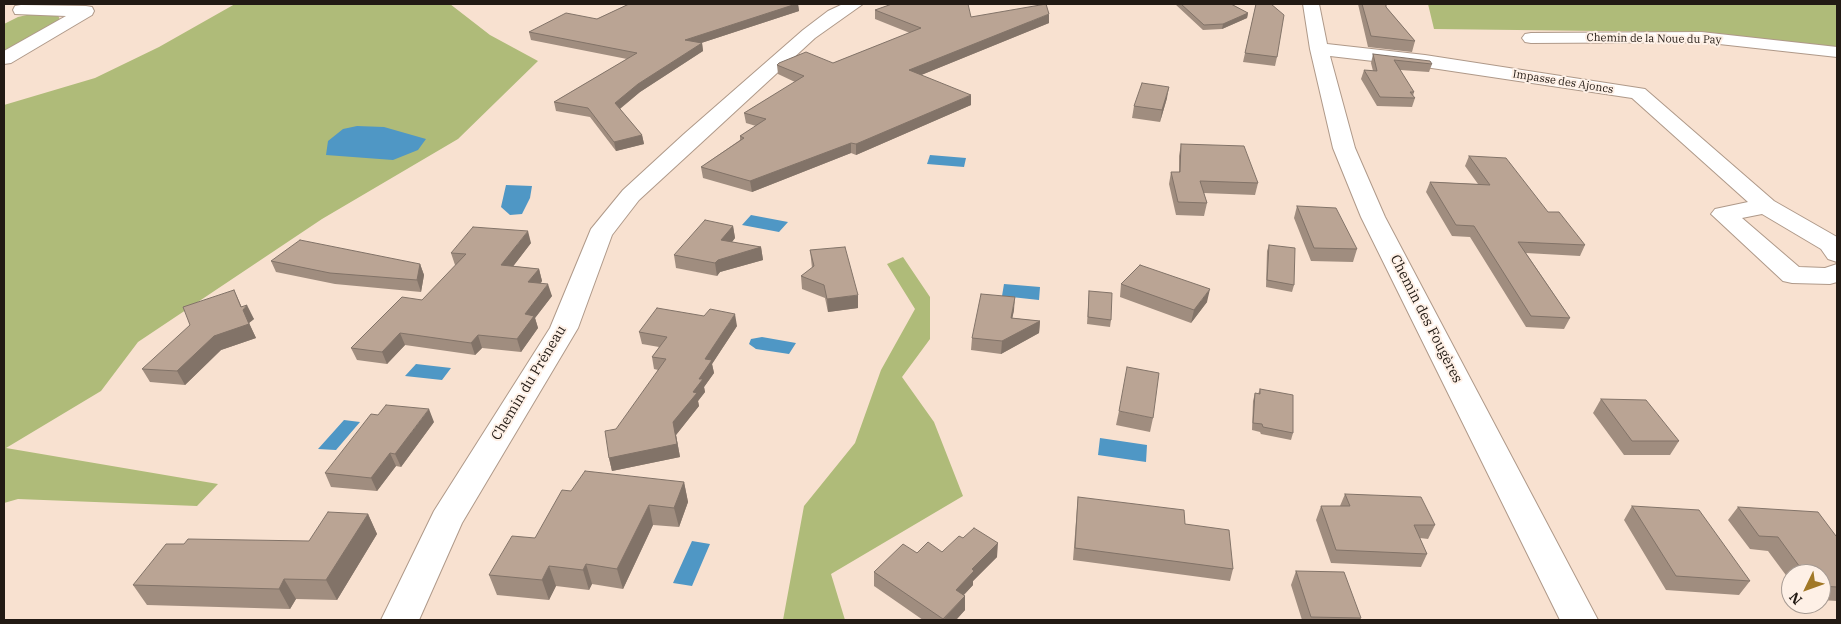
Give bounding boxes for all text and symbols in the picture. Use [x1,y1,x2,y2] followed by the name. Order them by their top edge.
[1586,31,1722,47] street label: Chemin de la Noue du Pay
[1512,68,1614,96] street label: Impasse des Ajoncs
[1386,252,1466,386] street label: Chemin des Fougères
[488,323,570,443] street label: Chemin du Préneau
[1781,564,1831,614] north arrow
[1785,588,1806,609] text: N

